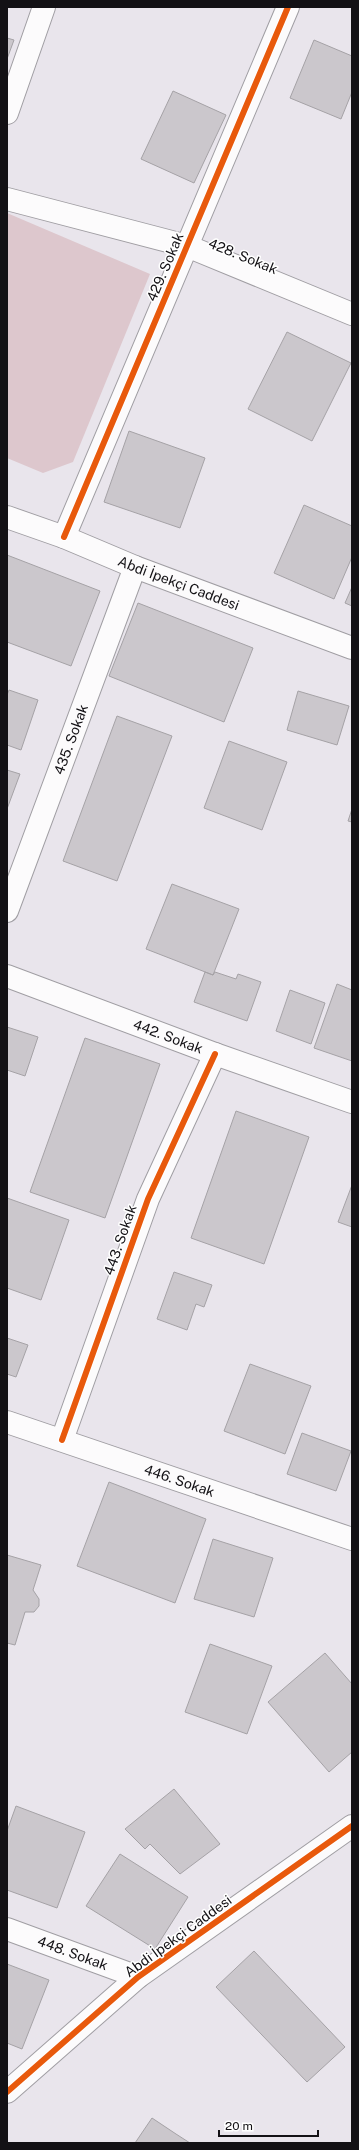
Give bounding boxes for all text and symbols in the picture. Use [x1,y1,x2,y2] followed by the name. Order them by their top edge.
[143,230,187,304] street label: 429. Sokak
[206,235,280,277] street label: 428. Sokak
[116,553,242,613] street label: Abdi İpekçi Caddesi
[50,702,91,777] street label: 435. Sokak
[131,1016,205,1057] street label: 442. Sokak
[100,1203,140,1277] street label: 443. Sokak
[142,1461,217,1500] street label: 446. Sokak
[120,1890,235,1980] street label: Abdi İpekçi Caddesi
[35,1933,110,1973] street label: 448. Sokak
[219,2112,318,2138] scale bar
[225,2119,253,2133] text: 20 m

